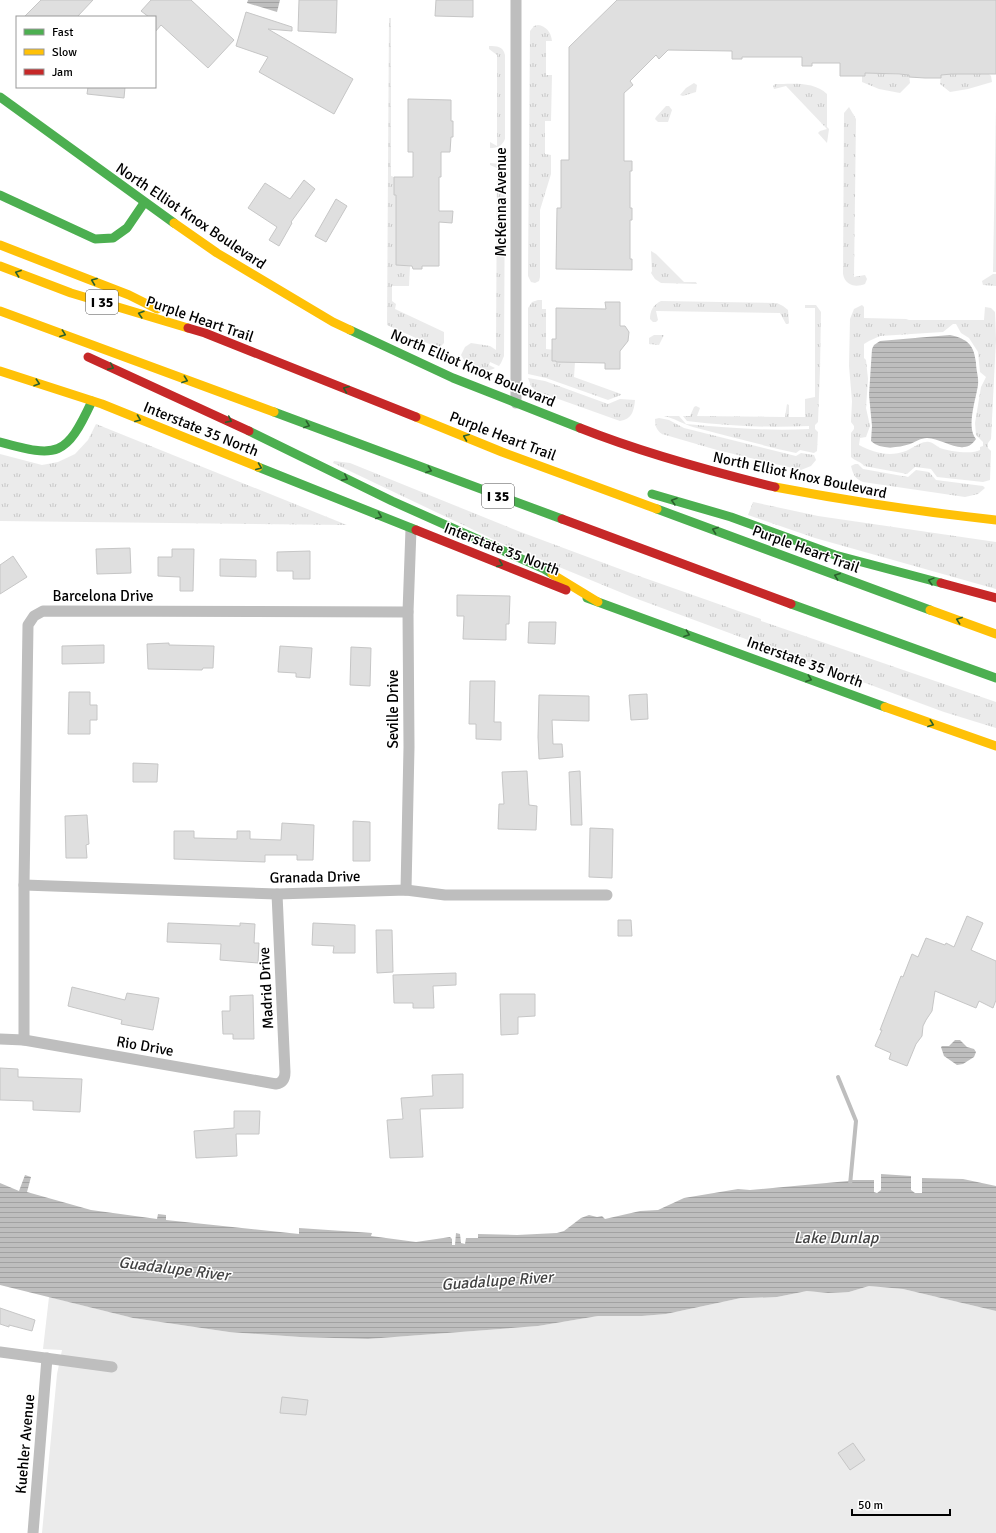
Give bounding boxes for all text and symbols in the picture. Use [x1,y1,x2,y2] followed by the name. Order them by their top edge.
[16,16,156,88] legend
[52,25,73,40] text: Fast
[52,45,77,60] text: Slow
[52,65,73,80] text: Jam
[492,147,510,257] street label: McKenna Avenue
[113,159,269,273] street label: North Elliot Knox Boulevard
[14,269,21,277] one-way arrow
[90,278,97,286] one-way arrow
[86,290,118,314] road number: I 35
[144,292,256,346] street label: Purple Heart Trail
[138,310,145,319] one-way arrow
[388,325,558,411] street label: North Elliot Knox Boulevard
[59,330,66,338] one-way arrow
[106,362,114,370] one-way arrow
[181,375,188,383] one-way arrow
[33,378,40,387] one-way arrow
[342,386,350,394] one-way arrow
[141,398,261,460] street label: Interstate 35 North
[447,407,559,465] street label: Purple Heart Trail
[135,414,142,422] one-way arrow
[225,416,232,423] one-way arrow
[303,420,310,428] one-way arrow
[463,434,470,442] one-way arrow
[711,448,889,502] street label: North Elliot Knox Boulevard
[255,463,262,471] one-way arrow
[425,465,432,474] one-way arrow
[341,473,349,481] one-way arrow
[482,484,514,508] road number: I 35
[670,497,677,505] one-way arrow
[376,512,383,520] one-way arrow
[442,519,562,579] street label: Interstate 35 North
[750,521,862,577] street label: Purple Heart Trail
[712,527,719,535] one-way arrow
[497,559,504,567] one-way arrow
[834,572,841,580] one-way arrow
[928,577,935,586] one-way arrow
[52,587,154,605] street label: Barcelona Drive
[956,617,963,625] one-way arrow
[683,629,690,637] one-way arrow
[744,633,866,691] street label: Interstate 35 North
[384,669,402,749] street label: Seville Drive
[805,674,812,682] one-way arrow
[927,719,934,727] one-way arrow
[269,867,361,887] street label: Granada Drive
[255,946,277,1030] street label: Madrid Drive
[115,1032,175,1060] street label: Rio Drive
[794,1228,880,1248] water label: Lake Dunlap
[117,1252,233,1286] water label: Guadalupe River
[441,1267,556,1295] water label: Guadalupe River
[12,1393,38,1495] street label: Kuehler Avenue
[852,1491,950,1517] scale bar
[858,1498,883,1513] text: 50 m

